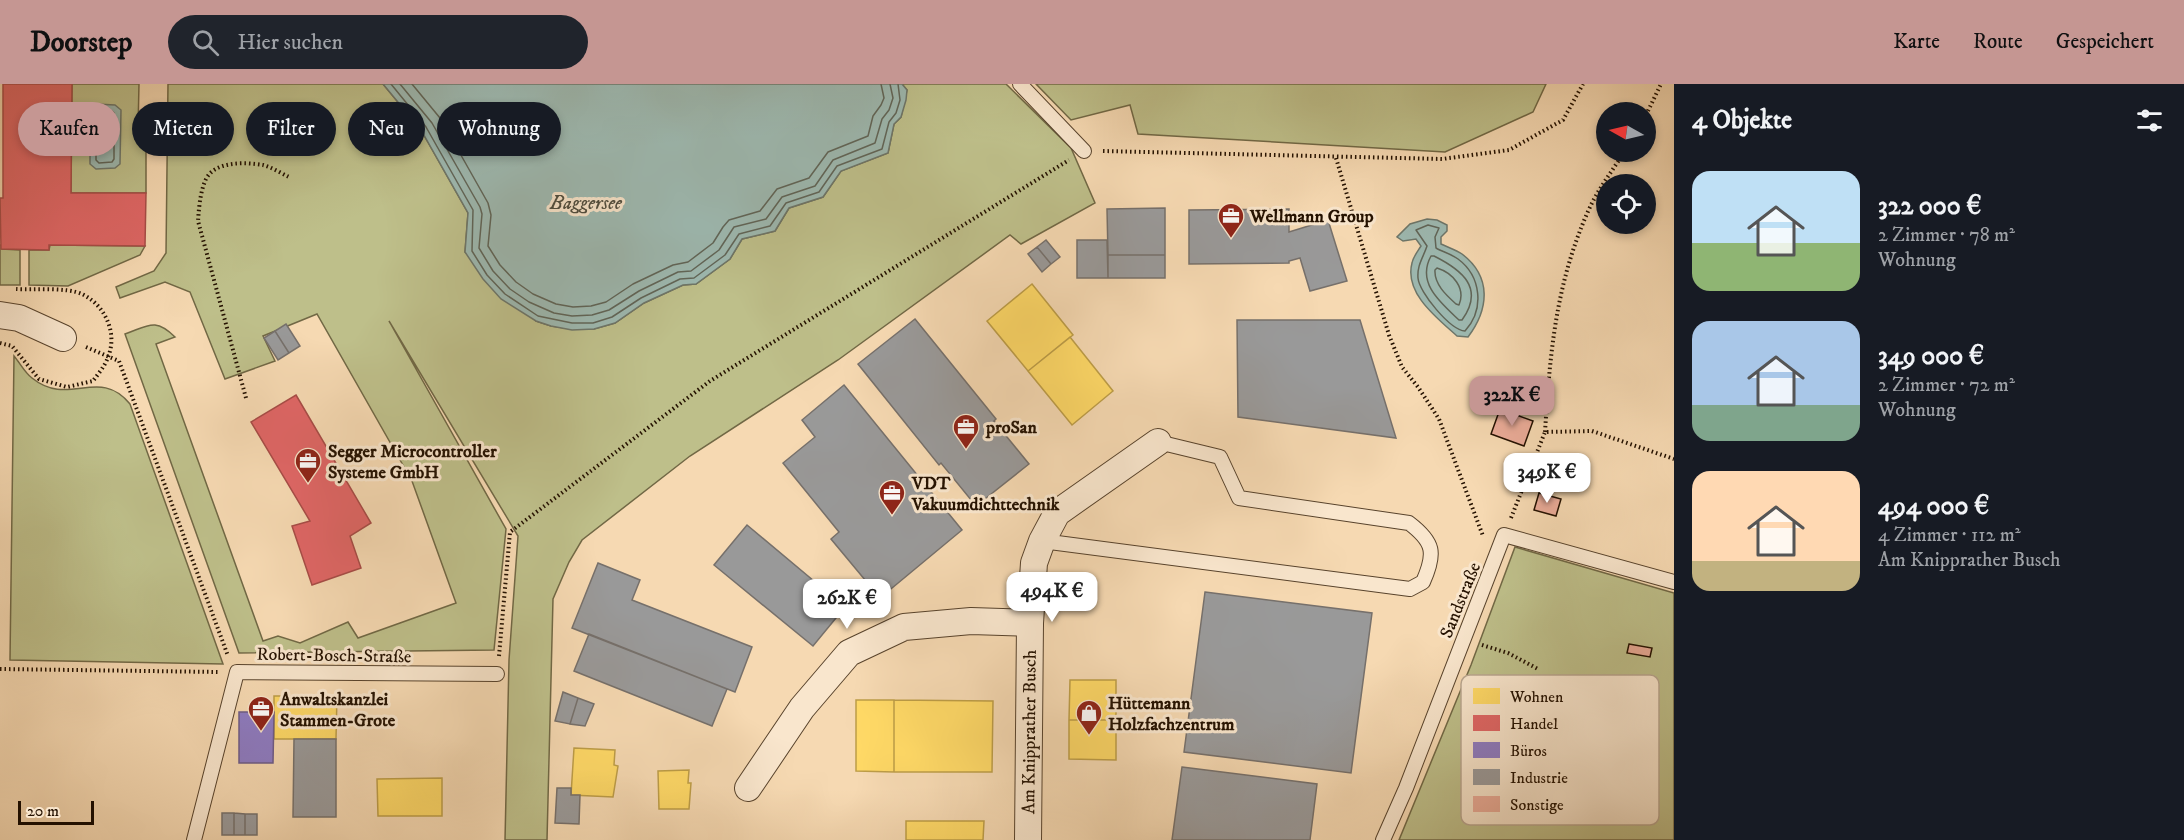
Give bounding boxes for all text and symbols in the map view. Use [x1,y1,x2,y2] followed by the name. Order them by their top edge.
[168,15,588,69] search box
[30,25,132,60] text: Doorstep
[189,26,222,59] icon: search
[237,29,343,56] text: Hier suchen
[1893,29,1940,55] text: Karte
[1973,29,2023,55] text: Route
[2056,29,2154,55] text: Gespeichert
[18,102,120,156] chip: Kaufen
[132,102,234,156] chip: Mieten
[246,102,336,156] chip: Filter
[348,102,425,156] chip: Neu
[437,102,561,156] chip: Wohnung
[1596,102,1656,162] north arrow
[1596,102,1656,234] map controls
[1692,104,1792,137] text: 4 Objekte
[2133,104,2166,137] icon: filters
[1596,174,1656,234] button: locate
[1878,190,1982,223] text: 322 000 €
[549,191,623,216] water label: Baggersee
[1740,195,1812,267] icon: home
[1216,201,1246,239] office icon: Wellmann Group
[1249,206,1374,228] place label: Wellmann Group
[1878,223,2015,248] text: 2 Zimmer · 78 m²
[1878,248,1956,273] text: Wohnung
[1878,340,1984,373] text: 349 000 €
[1740,345,1812,417] icon: home
[1878,373,2015,398] text: 2 Zimmer · 72 m²
[1463,376,1561,427] pin: 322K €
[1483,383,1541,408] text: 322K €
[1878,398,1956,423] text: Wohnung
[951,412,981,450] office icon: proSan
[985,417,1038,439] place label: proSan
[328,441,497,484] place label: Segger Microcontroller Systeme GmbH
[293,446,323,484] office icon: Segger Microcontroller Systeme GmbH
[1498,453,1596,504] pin: 349K €
[1517,460,1577,485] text: 349K €
[911,473,1061,516] place label: VDT Vakuumdichttechnik
[877,478,907,516] office icon: VDT Vakuumdichttechnik
[1878,490,1989,523] text: 494 000 €
[1740,495,1812,567] icon: home
[1878,523,2021,548] text: 4 Zimmer · 112 m²
[1878,548,2061,573] text: Am Knipprather Busch
[1436,559,1486,642] street label: Sandstraße
[1003,572,1101,623] pin: 494K €
[798,579,896,630] pin: 262K €
[1020,579,1084,604] text: 494K €
[817,586,877,611] text: 262K €
[256,644,412,668] street label: Robert-Bosch-Straße
[1018,649,1042,814] street label: Am Knipprather Busch
[1461,675,1659,825] legend
[1509,687,1564,707] text: Wohnen
[279,689,396,732] place label: Anwaltskanzlei Stammen-Grote
[1108,693,1235,736] place label: Hüttemann Holzfachzentrum
[246,694,276,732] office icon: Anwaltskanzlei Stammen-Grote
[1074,698,1104,736] shop icon: Hüttemann Holzfachzentrum
[1510,714,1558,734] text: Handel
[1510,741,1547,761] text: Büros
[1510,768,1568,788] text: Industrie
[1510,795,1564,815] text: Sonstige
[18,798,94,826] scale bar
[27,801,59,821] text: 20 m

